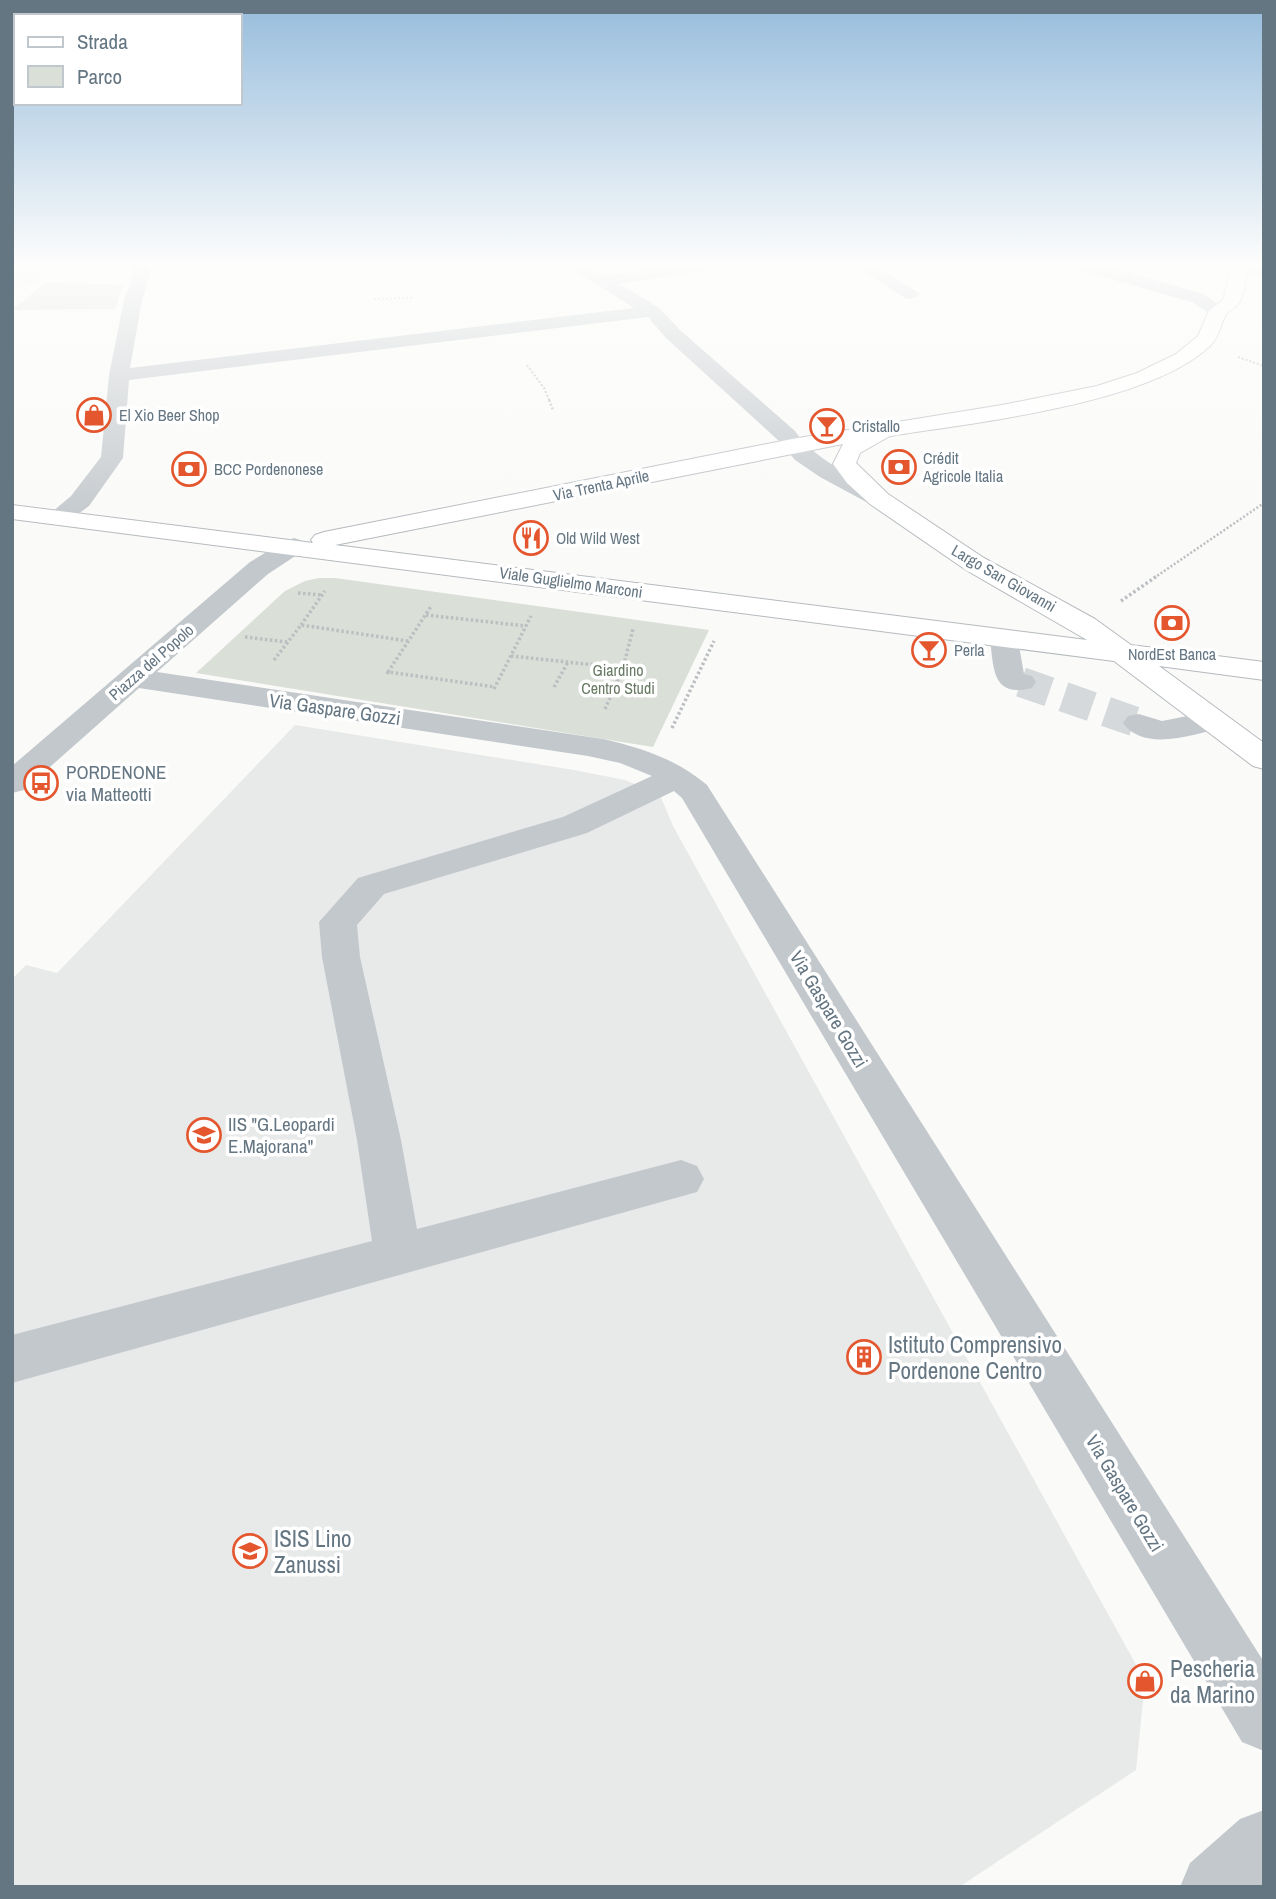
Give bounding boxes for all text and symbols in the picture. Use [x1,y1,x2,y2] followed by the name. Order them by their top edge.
[14,14,242,105] legend
[77,27,128,56] text: Strada
[77,62,122,91] text: Parco
[75,396,113,434] shop icon: El Xio Beer Shop
[119,404,220,426] place label: El Xio Beer Shop
[808,407,846,445] bar icon: Cristallo
[852,415,900,437] place label: Cristallo
[922,447,1004,487] place label: Crédit Agricole Italia
[880,448,918,486] bank icon: Crédit Agricole Italia
[170,450,208,488] bank icon: BCC Pordenonese
[214,458,323,480] place label: BCC Pordenonese
[551,464,651,506] street label: Via Trenta Aprile
[512,519,550,557] restaurant icon: Old Wild West
[556,527,640,549] place label: Old Wild West
[948,539,1060,617] street label: Largo San Giovanni
[498,561,644,603] street label: Viale Guglielmo Marconi
[1153,604,1191,642] bank icon: NordEst Banca
[104,619,198,705] street label: Piazza del Popolo
[910,631,948,669] bar icon: Perla
[954,639,985,661] place label: Perla
[1128,643,1217,665] place label: NordEst Banca
[581,659,655,699] park label: Giardino Centro Studi
[268,687,402,731] street label: Via Gaspare Gozzi
[66,759,166,807] place label: PORDENONE via Matteotti
[22,764,60,802] bus stop icon: PORDENONE via Matteotti
[784,946,874,1072] street label: Via Gaspare Gozzi
[228,1111,335,1159] place label: IIS "G.Leopardi E.Majorana"
[185,1116,223,1154] school or university icon: IIS "G.Leopardi E.Majorana"
[888,1329,1062,1386] place label: Istituto Comprensivo Pordenone Centro
[845,1338,883,1376] building icon: Istituto Comprensivo Pordenone Centro
[1080,1430,1170,1556] street label: Via Gaspare Gozzi
[274,1523,352,1580] place label: ISIS Lino Zanussi
[231,1532,269,1570] school or university icon: ISIS Lino Zanussi
[1170,1653,1255,1710] place label: Pescheria da Marino
[1126,1662,1164,1700] shop icon: Pescheria da Marino

